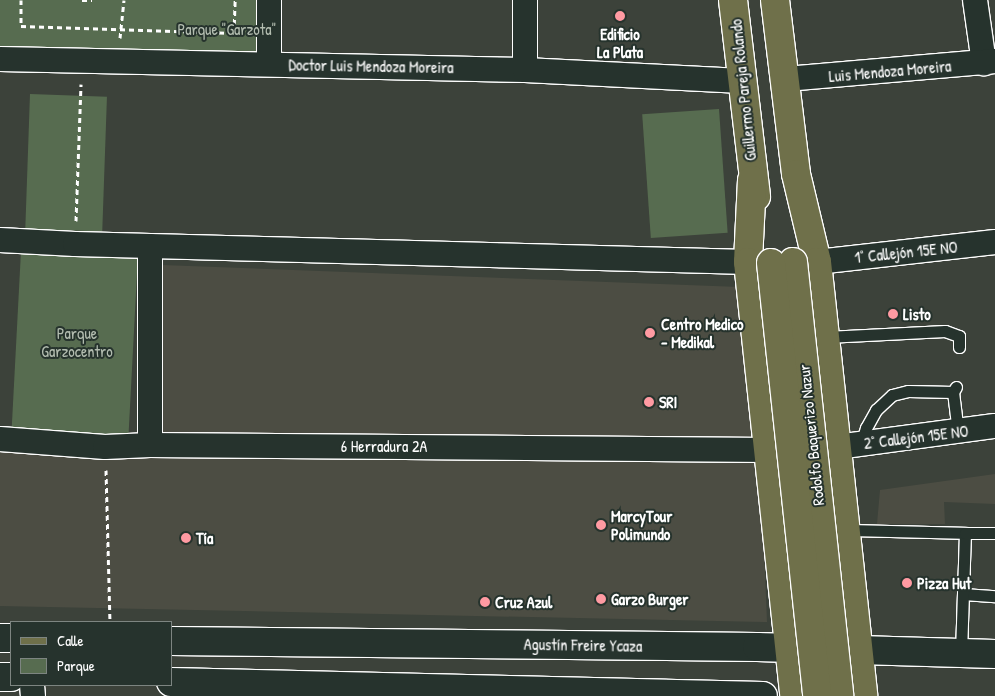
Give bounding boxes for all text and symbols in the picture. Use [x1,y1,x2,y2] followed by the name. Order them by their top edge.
[614,10,626,22] marker: Edificio La Plata
[726,18,760,162] street label: Guillermo Pareja Rolando
[178,19,276,39] park label: Parque "Garzota"
[597,24,643,62] place label: Edificio La Plata
[288,55,454,77] street label: Doctor Luis Mendoza Moreira
[828,56,952,86] street label: Luis Mendoza Moreira
[854,237,958,267] street label: 1° Callejón 15E NO
[903,304,931,324] place label: Listo
[887,308,899,320] marker: Listo
[661,314,744,352] place label: Centro Medico - Medikal
[41,323,113,361] park label: Parque Garzocentro
[643,326,657,340] marker: Centro Medico - Medikal
[794,363,828,507] street label: Rodolfo Baquerizo Nazur
[659,392,677,412] place label: SRI
[643,396,655,408] marker: SRI
[863,421,969,453] street label: 2° Callejón 15E NO
[341,436,427,456] street label: 6 Herradura 2A
[611,506,672,544] place label: MarcyTour Polimundo
[595,519,607,531] marker: MarcyTour Polimundo
[196,528,213,548] place label: Tía
[180,532,192,544] marker: Tía
[917,573,971,593] place label: Pizza Hut
[901,577,913,589] marker: Pizza Hut
[611,589,688,609] place label: Garzo Burger
[495,592,552,612] place label: Cruz Azul
[595,593,607,605] marker: Garzo Burger
[479,596,491,608] marker: Cruz Azul
[10,621,172,686] legend
[57,630,84,651] text: Calle
[524,634,642,656] street label: Agustín Freire Ycaza
[57,655,95,676] text: Parque

